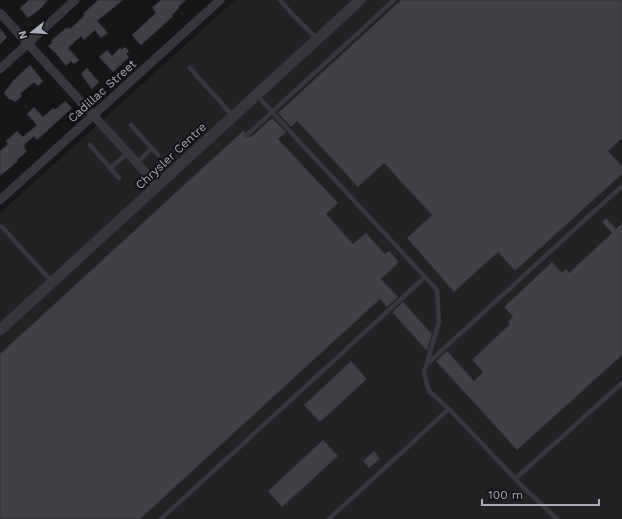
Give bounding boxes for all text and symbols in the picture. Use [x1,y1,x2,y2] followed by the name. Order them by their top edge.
[12,12,52,52] north arrow
[16,29,30,41] text: N
[65,57,139,125] street label: Cadillac Street
[133,120,209,192] street label: Chrysler Centre
[482,481,599,507] scale bar
[488,488,523,502] text: 100 m

